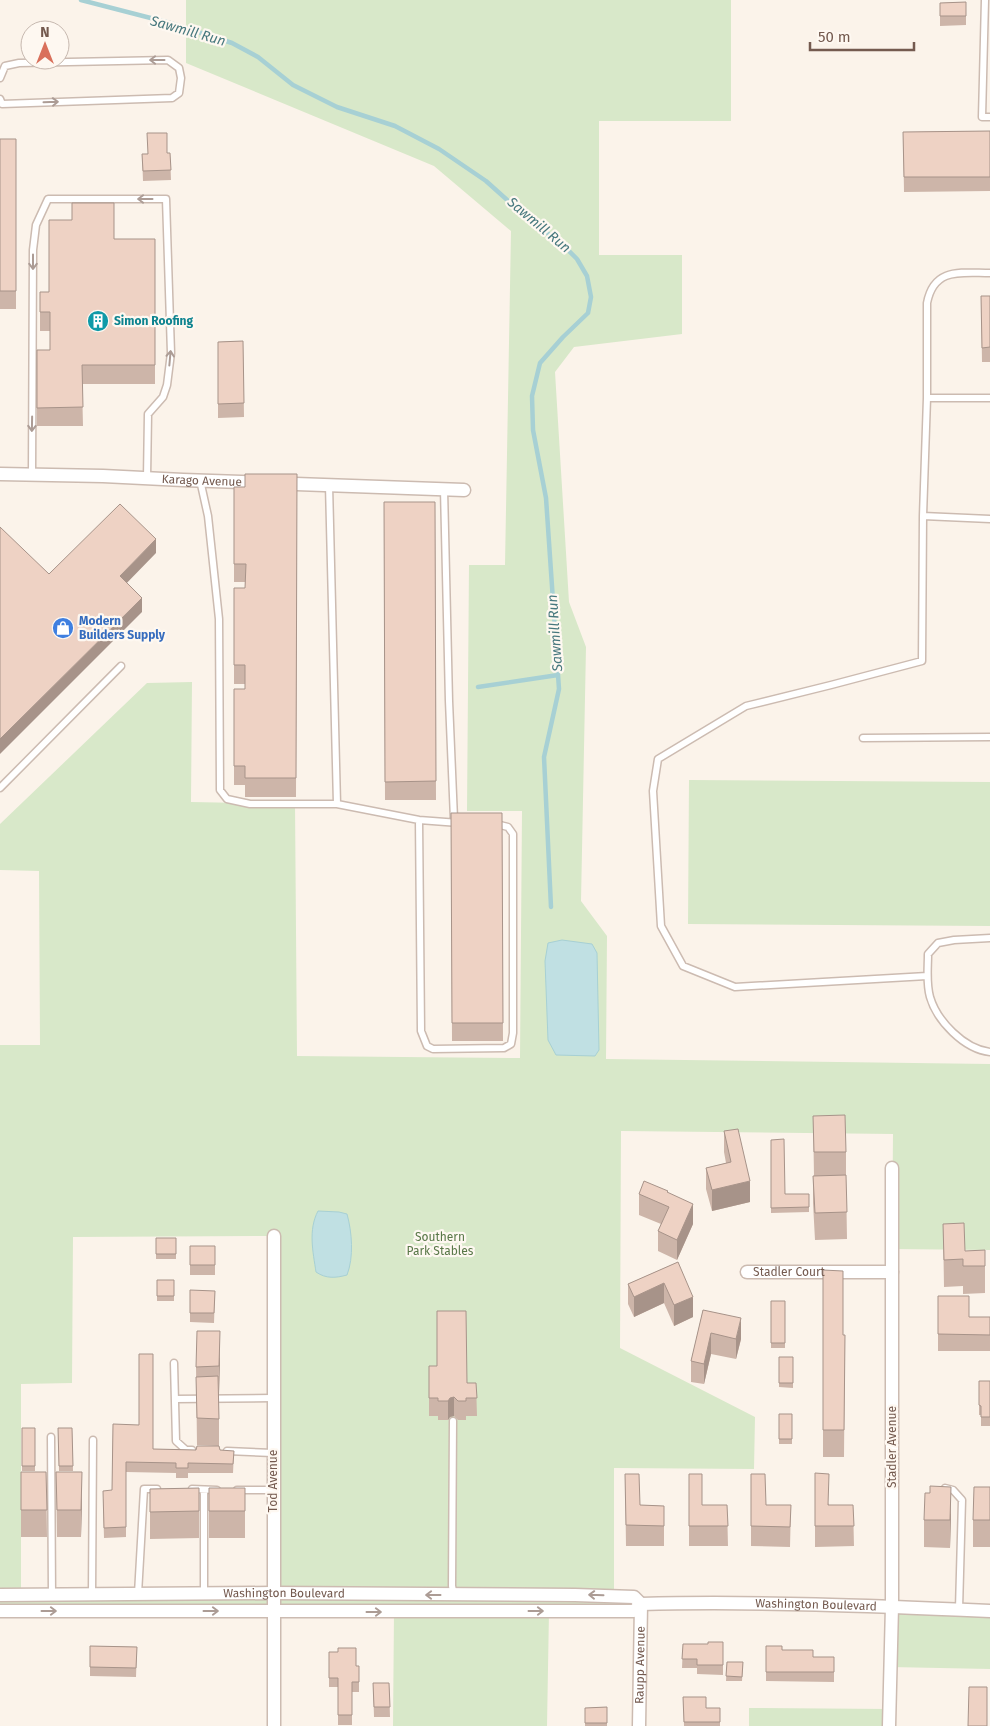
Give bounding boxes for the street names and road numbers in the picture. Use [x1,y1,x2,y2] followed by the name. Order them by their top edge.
[161,472,242,489] street label: Karago Avenue
[753,1265,826,1279] street label: Stadler Court
[885,1406,899,1488] street label: Stadler Avenue
[266,1450,280,1512] street label: Tod Avenue
[223,1586,345,1600] street label: Washington Boulevard
[755,1596,877,1613] street label: Washington Boulevard
[632,1626,648,1704] street label: Raupp Avenue

